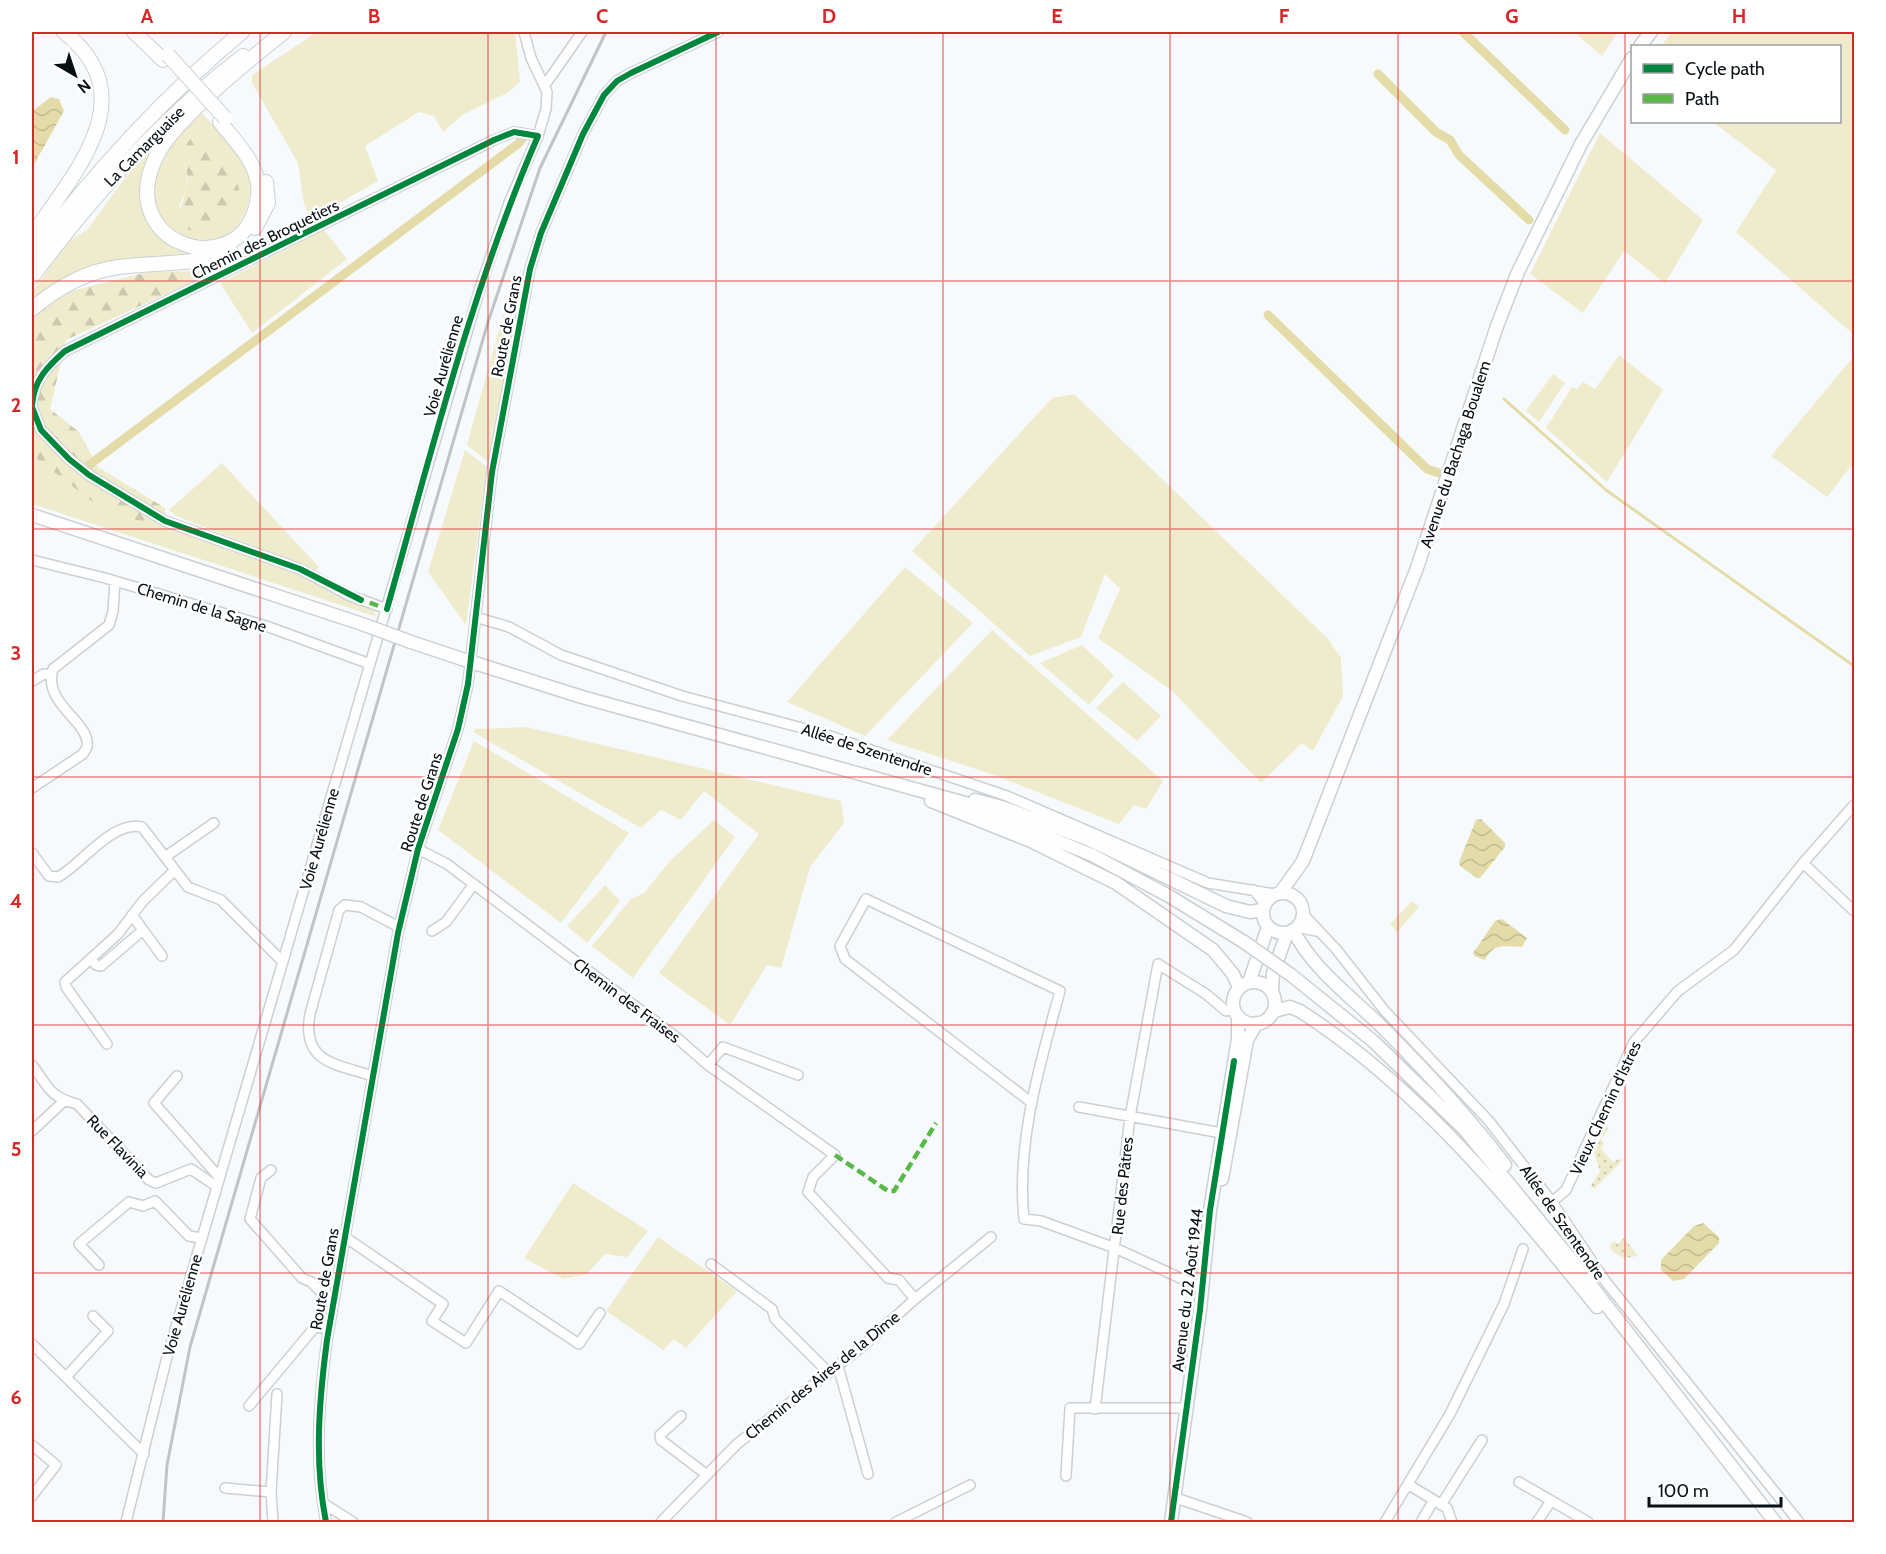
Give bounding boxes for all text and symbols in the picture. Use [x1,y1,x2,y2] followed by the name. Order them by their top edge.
[141,4,154,28] text: A
[368,4,380,28] text: B
[596,4,608,28] text: C
[822,4,836,28] text: D
[1051,4,1063,28] text: E
[1279,4,1290,28] text: F
[1505,4,1519,28] text: G
[1732,4,1746,28] text: H
[45,45,105,105] north arrow
[1631,45,1841,123] legend
[1685,58,1765,80] text: Cycle path
[74,75,94,97] text: N
[1685,88,1719,110] text: Path
[100,102,188,190] street label: La Camarguaise
[12,145,20,169] text: 1
[189,195,342,283] street label: Chemin des Broquetiers
[487,273,526,379] street label: Route de Grans
[420,313,467,419] street label: Voie Aurélienne
[1416,358,1495,550] street label: Avenue du Bachaga Boualem
[11,393,21,417] text: 2
[135,579,269,636] street label: Chemin de la Sagne
[11,641,21,665] text: 3
[799,719,934,779] street label: Allée de Szentendre
[396,750,447,854] street label: Route de Grans
[296,786,343,892] street label: Voie Aurélienne
[10,889,22,913] text: 4
[569,954,684,1047] street label: Chemin des Fraises
[1566,1038,1645,1178] street label: Vieux Chemin d'Istres
[83,1111,153,1182] street label: Rue Flavinia
[1108,1136,1137,1236] street label: Rue des Pâtres
[11,1137,21,1161] text: 5
[1516,1161,1609,1283] street label: Allée de Szentendre
[1168,1207,1207,1373] street label: Avenue du 22 Août 1944
[306,1226,343,1332] street label: Route de Grans
[159,1252,206,1358] street label: Voie Aurélienne
[741,1307,903,1444] street label: Chemin des Aires de la Dîme
[10,1385,22,1409] text: 6
[1649,1470,1781,1508] scale bar
[1658,1480,1709,1502] text: 100 m

